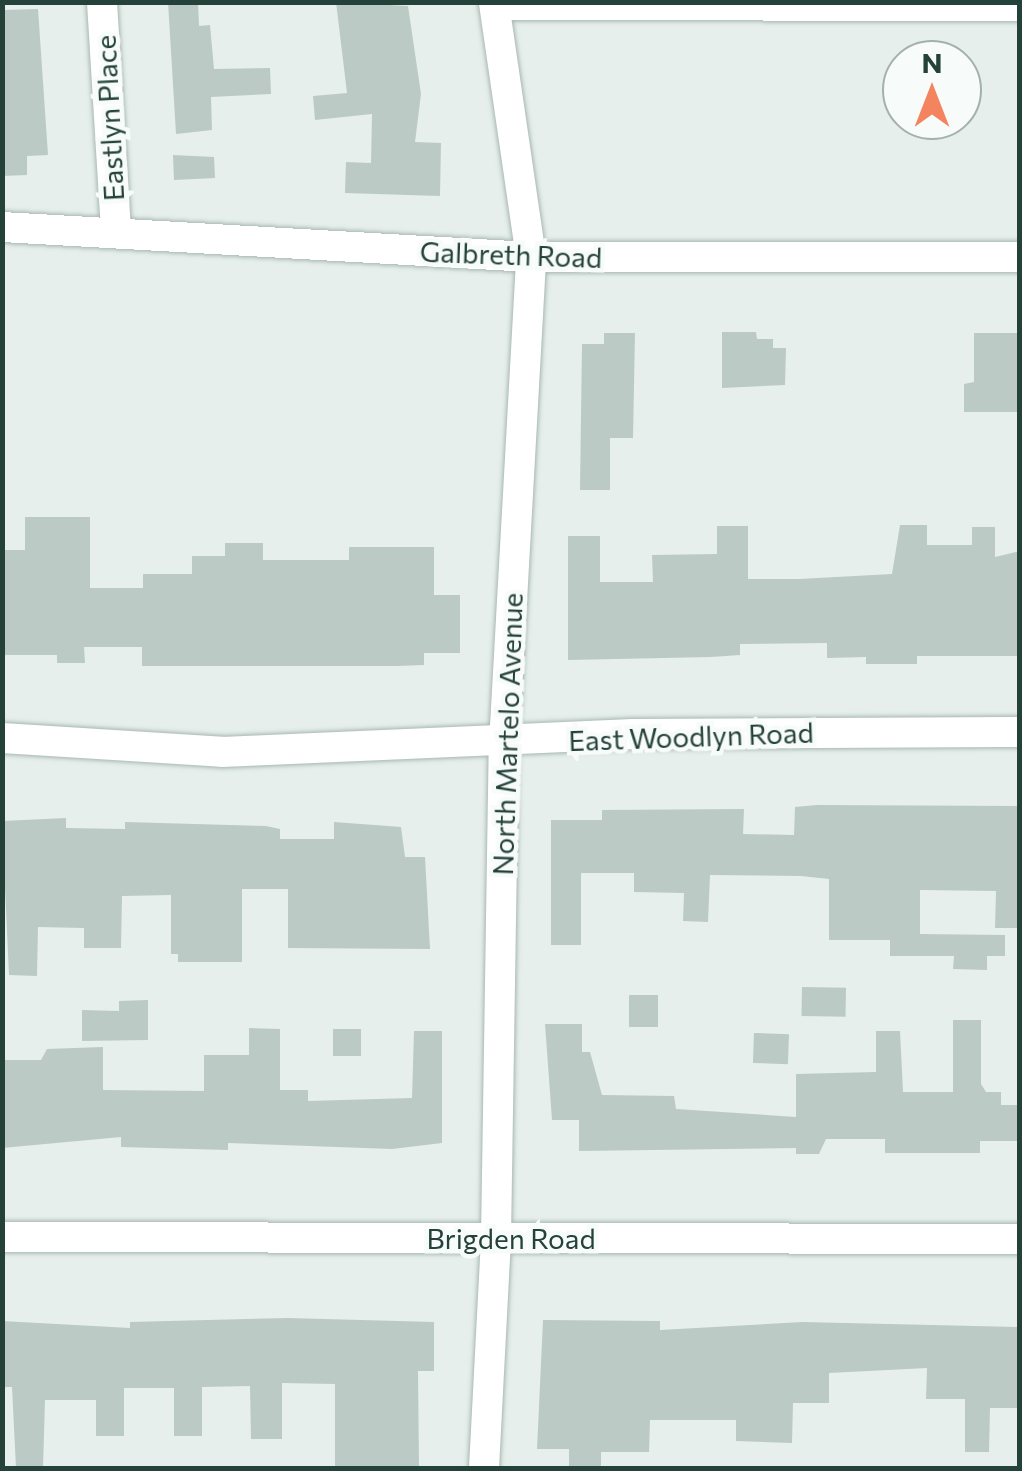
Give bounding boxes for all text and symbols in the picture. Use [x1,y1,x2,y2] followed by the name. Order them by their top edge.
[88,34,130,202] street label: Eastlyn Place
[882,40,982,140] north arrow
[922,45,943,79] text: N
[419,234,603,274] street label: Galbreth Road
[485,592,529,876] street label: North Martelo Avenue
[568,715,814,757] street label: East Woodlyn Road
[426,1221,596,1255] street label: Brigden Road

